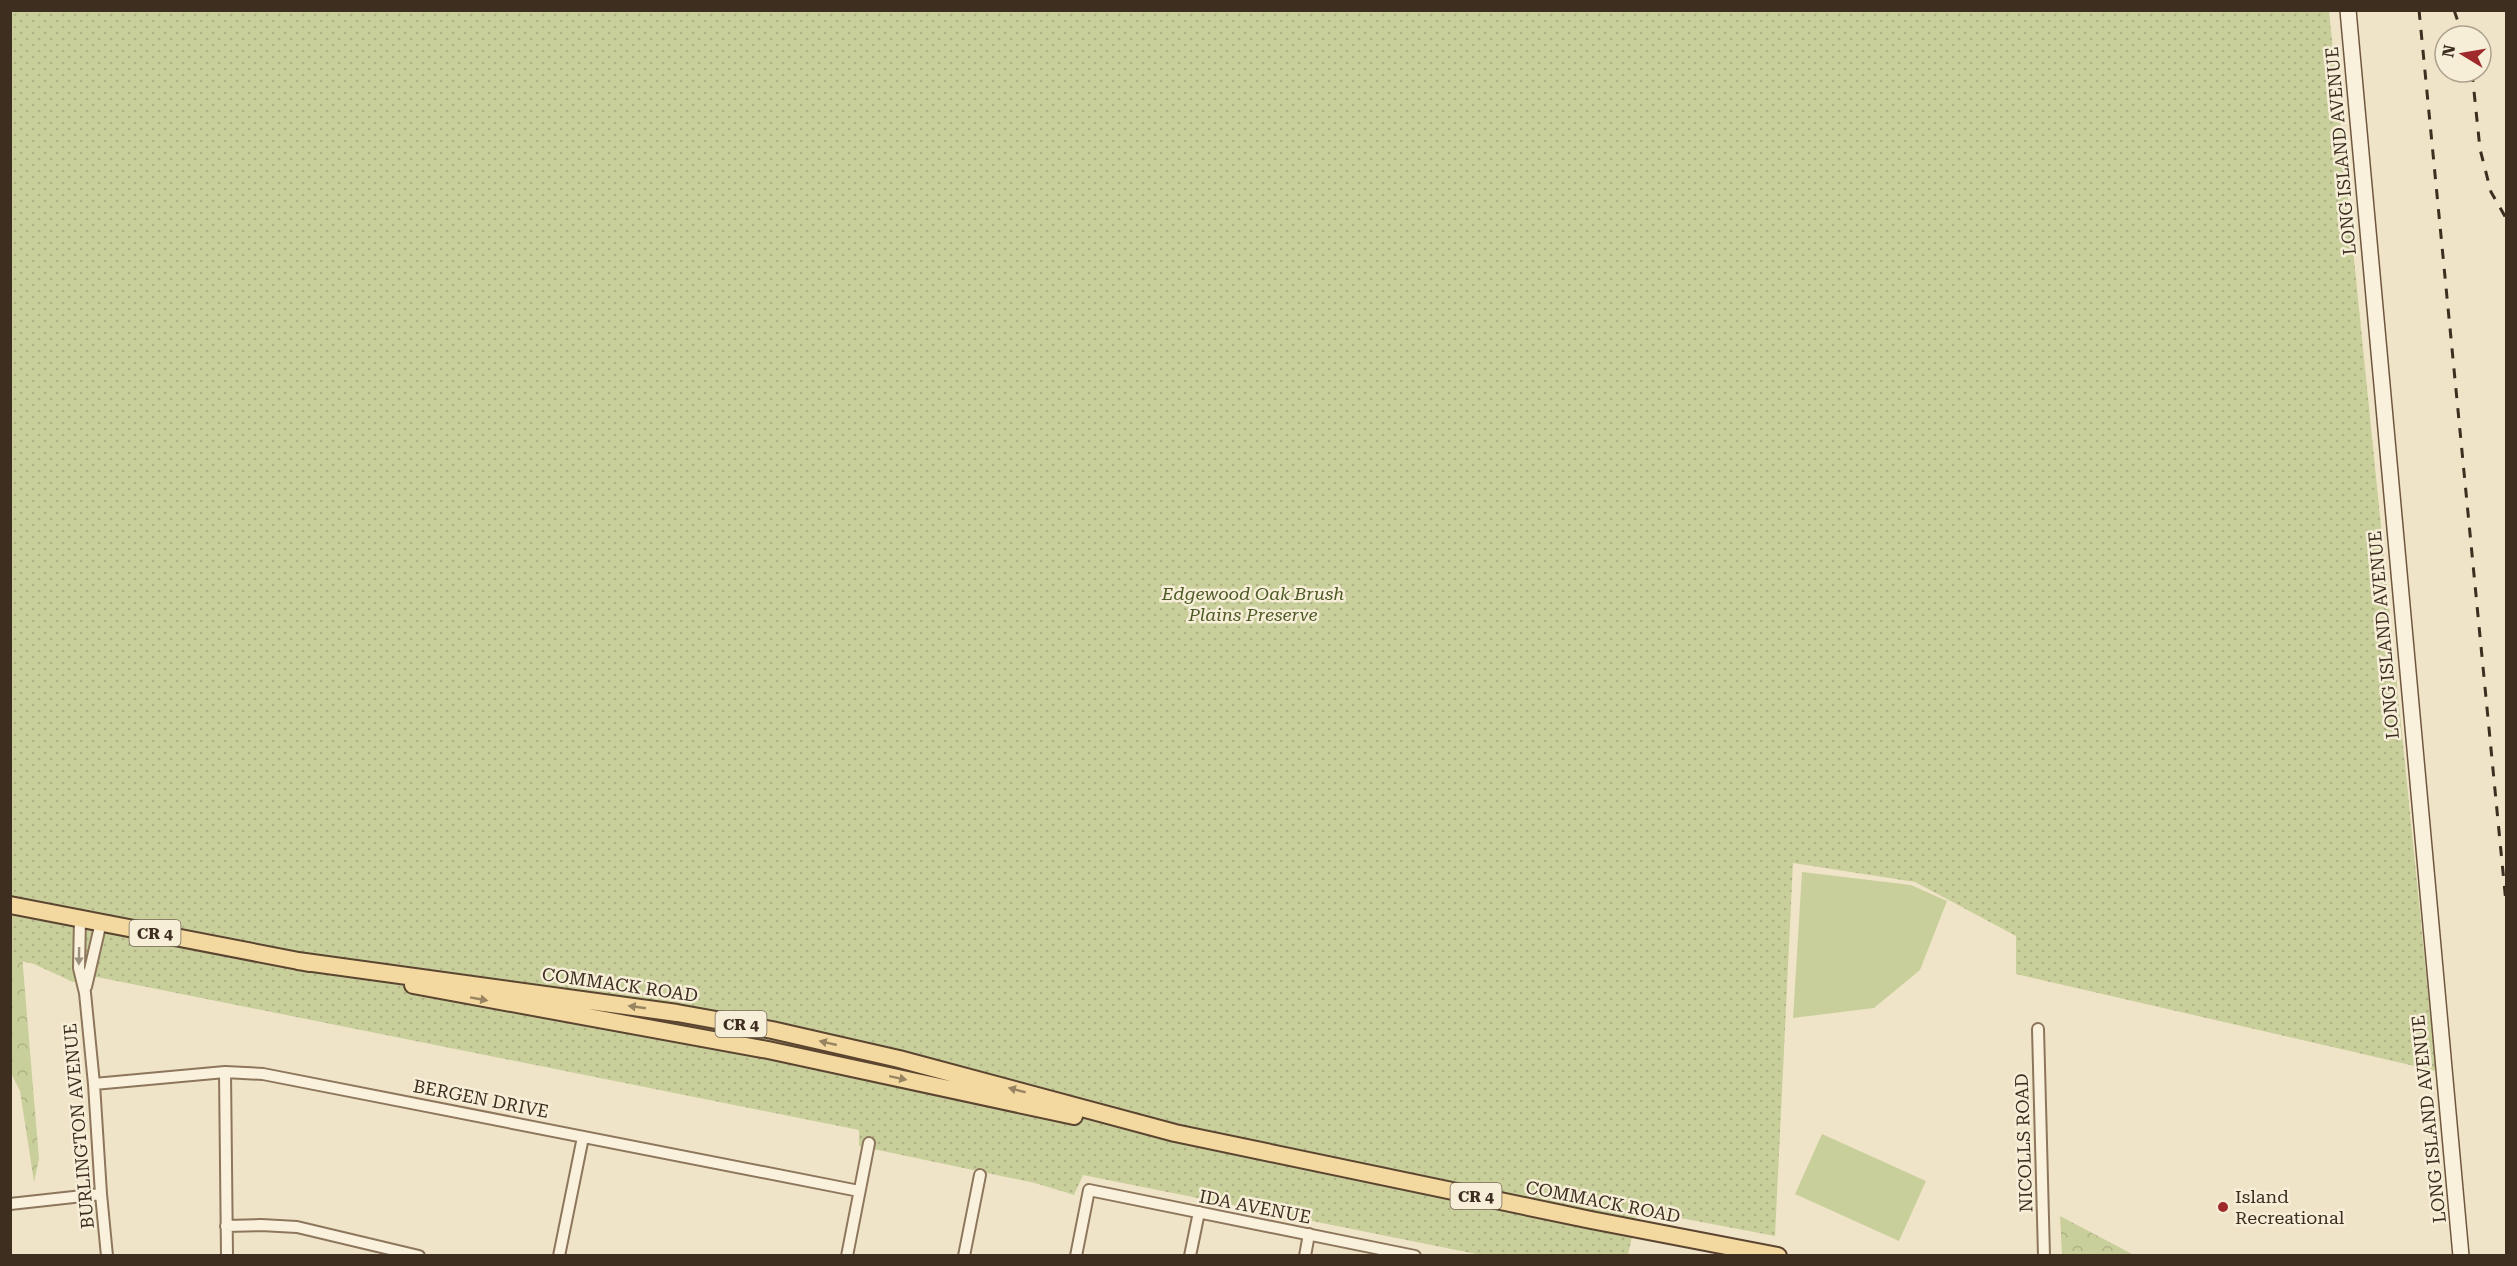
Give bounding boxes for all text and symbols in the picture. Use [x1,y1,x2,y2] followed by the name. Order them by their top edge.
[2433,24,2493,84] north arrow
[2438,43,2459,59] text: N
[2321,46,2360,256] street label: LONG ISLAND AVENUE
[2364,530,2403,740] street label: LONG ISLAND AVENUE
[1161,583,1344,625] park label: Edgewood Oak Brush Plains Preserve
[130,920,180,946] road number: CR 4
[75,946,84,965] one-way arrow
[541,963,699,1006] street label: COMMACK ROAD
[470,995,489,1004] one-way arrow
[627,1003,646,1012] one-way arrow
[716,1011,766,1037] road number: CR 4
[2407,1014,2450,1224] street label: LONG ISLAND AVENUE
[59,1022,98,1230] street label: BURLINGTON AVENUE
[819,1037,837,1047] one-way arrow
[2011,1073,2036,1213] street label: NICOLLS ROAD
[888,1074,907,1084] one-way arrow
[412,1075,551,1122] street label: BERGEN DRIVE
[1008,1085,1026,1095] one-way arrow
[1524,1176,1682,1227] street label: COMMACK ROAD
[1450,1183,1502,1209] road number: CR 4
[1197,1185,1313,1228] street label: IDA AVENUE
[2235,1186,2345,1228] place label: Island Recreational
[2216,1200,2230,1214] marker: Island Recreational

